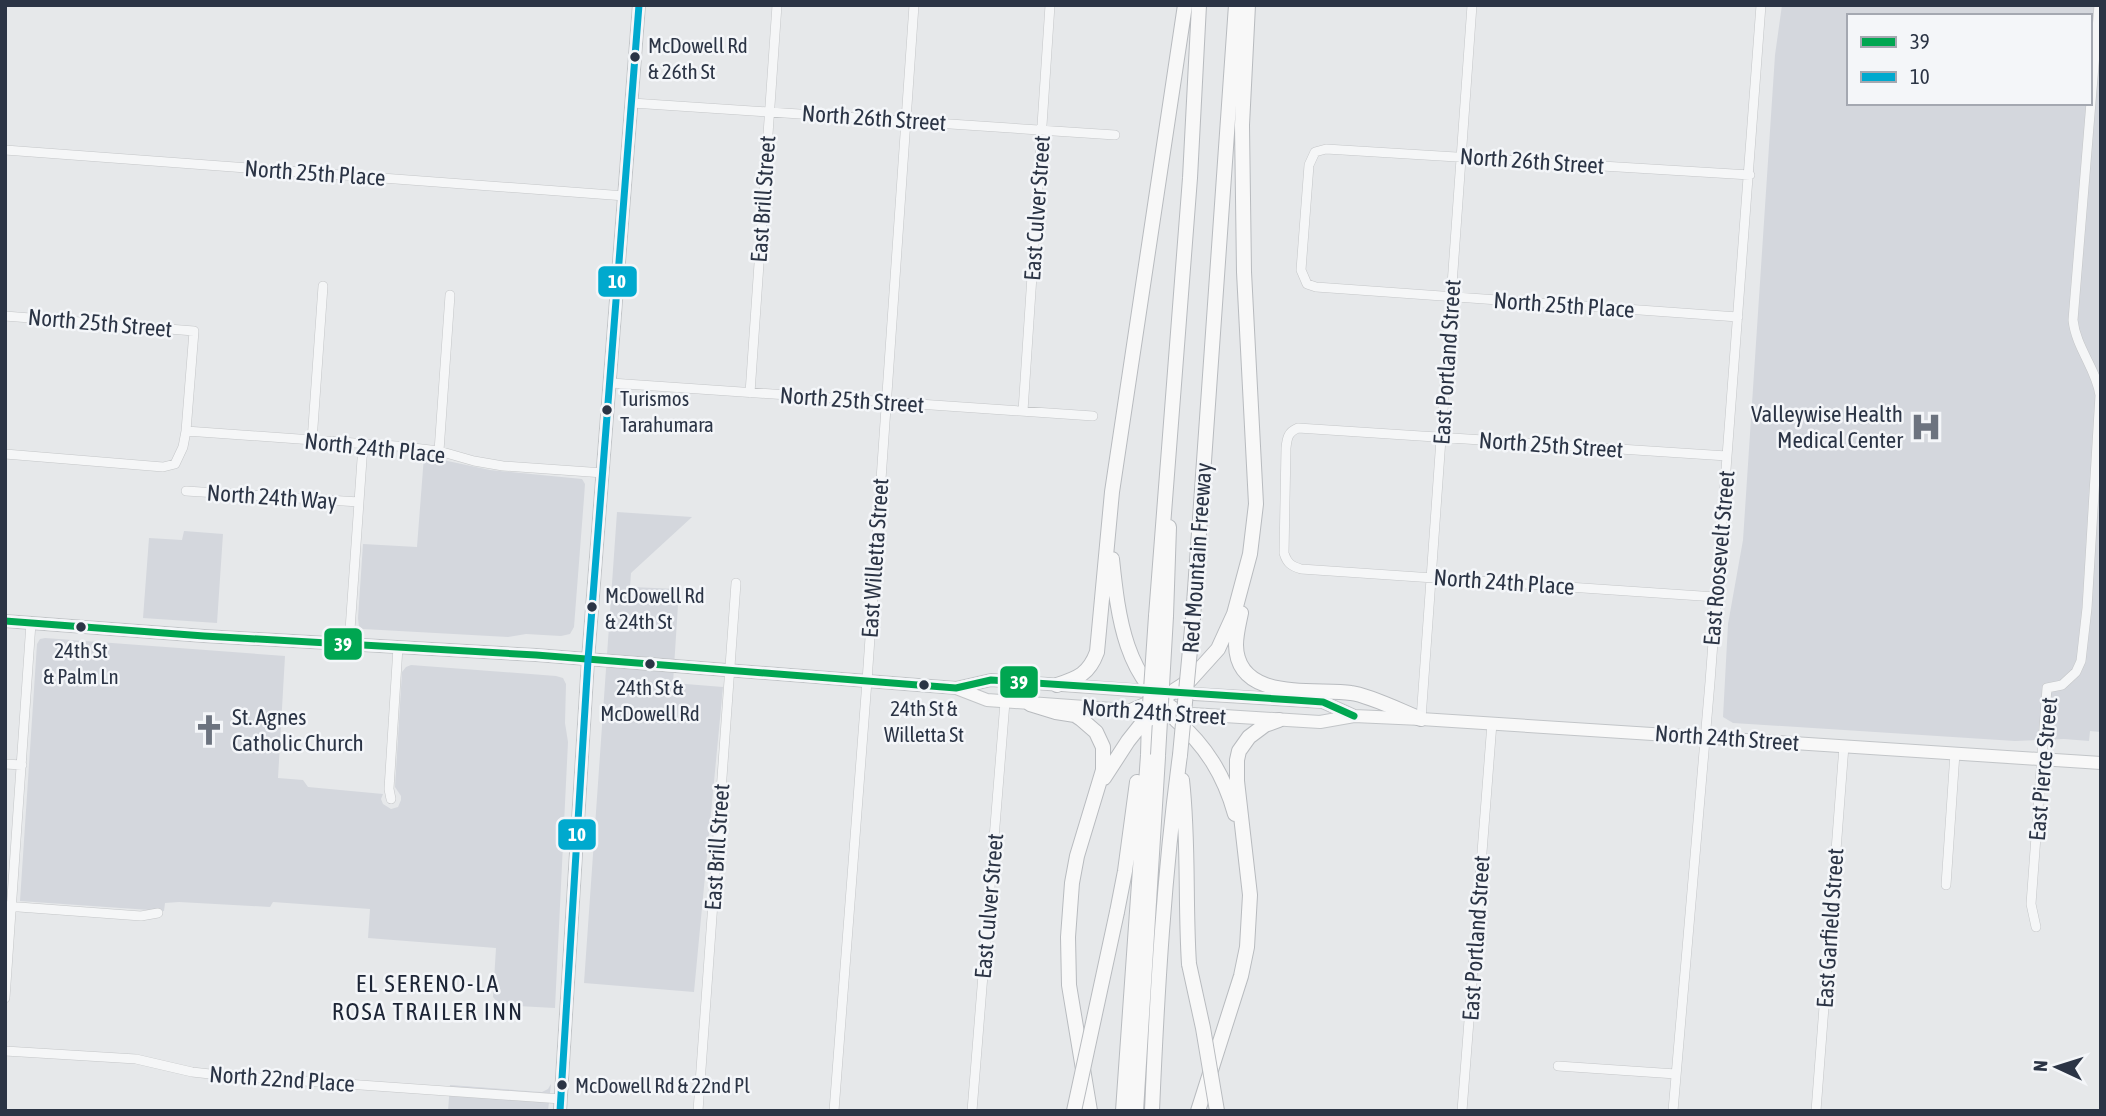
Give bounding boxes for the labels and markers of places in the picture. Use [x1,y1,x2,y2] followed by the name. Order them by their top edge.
[648,33,748,83] place label: McDowell Rd & 26th St
[628,50,642,64] marker: McDowell Rd & 26th St
[620,386,714,436] place label: Turismos Tarahumara
[1751,401,1904,453] place label: Valleywise Health Medical Center
[600,403,614,417] marker: Turismos Tarahumara
[1909,410,1943,444] hospital icon: Valleywise Health Medical Center
[605,583,705,633] place label: McDowell Rd & 24th St
[585,600,599,614] marker: McDowell Rd & 24th St
[74,620,88,634] marker: 24th St & Palm Ln
[43,638,119,688] place label: 24th St & Palm Ln
[643,657,657,671] marker: 24th St & McDowell Rd
[600,675,700,725] place label: 24th St & McDowell Rd
[917,678,931,692] marker: 24th St & Willetta St
[884,696,964,746] place label: 24th St & Willetta St
[232,704,364,756] place label: St. Agnes Catholic Church
[192,713,226,747] church icon: St. Agnes Catholic Church
[575,1073,750,1097] place label: McDowell Rd & 22nd Pl
[555,1078,569,1092] marker: McDowell Rd & 22nd Pl

